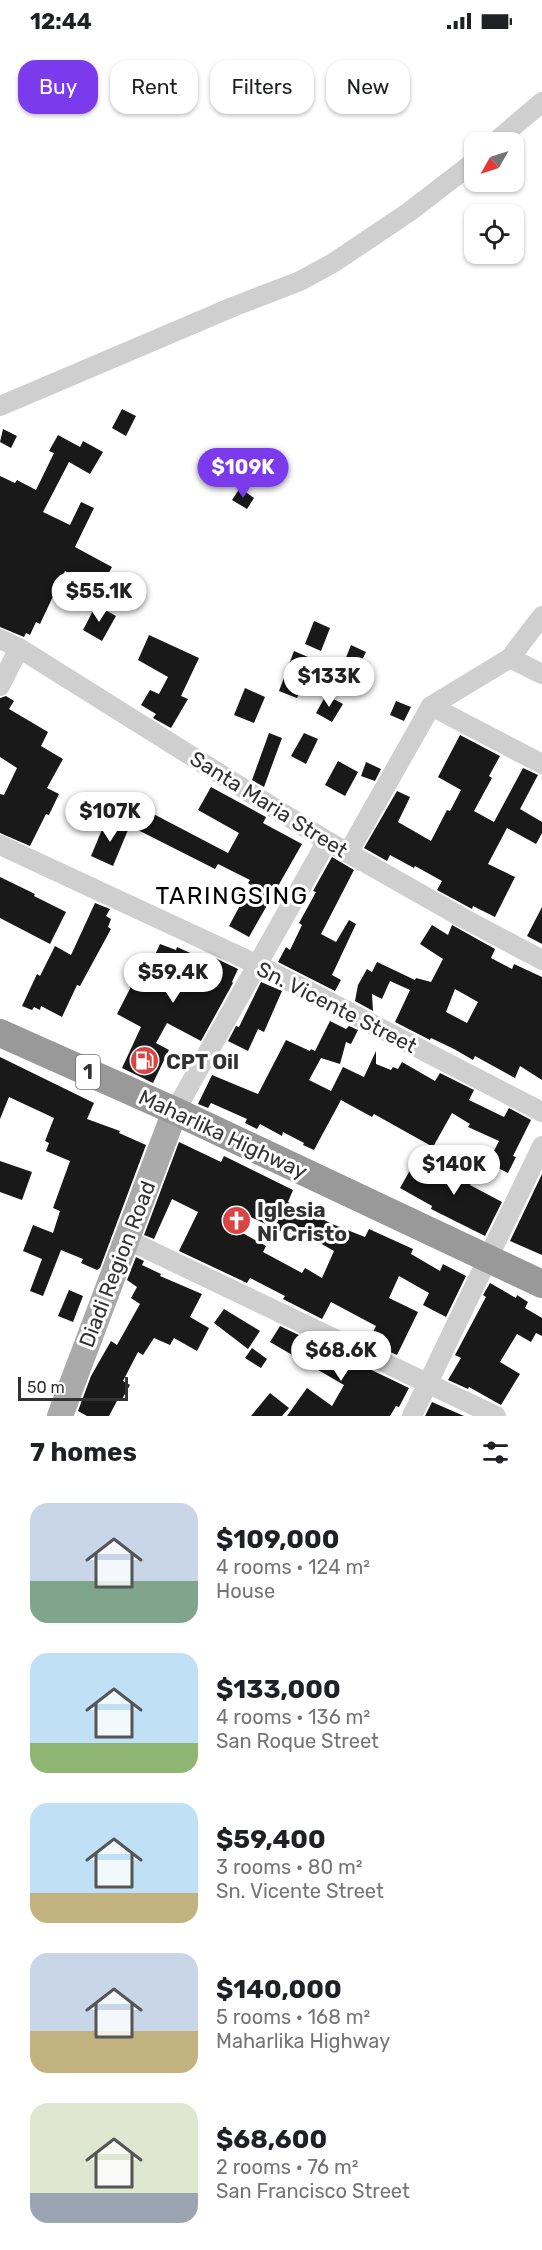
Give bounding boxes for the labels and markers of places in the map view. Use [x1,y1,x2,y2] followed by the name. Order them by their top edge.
[201,448,285,499] pin: $109K
[50,572,148,623] pin: $55.1K
[287,657,371,708] pin: $133K
[68,792,152,843] pin: $107K
[124,953,222,1004] pin: $59.4K
[129,1045,161,1077] fuel station icon: CPT Oil
[166,1049,239,1074] place label: CPT Oil
[412,1145,496,1196] pin: $140K
[257,1197,347,1246] place label: Iglesia Ni Cristo
[220,1205,252,1237] church icon: Iglesia Ni Cristo
[292,1331,390,1382] pin: $68.6K

